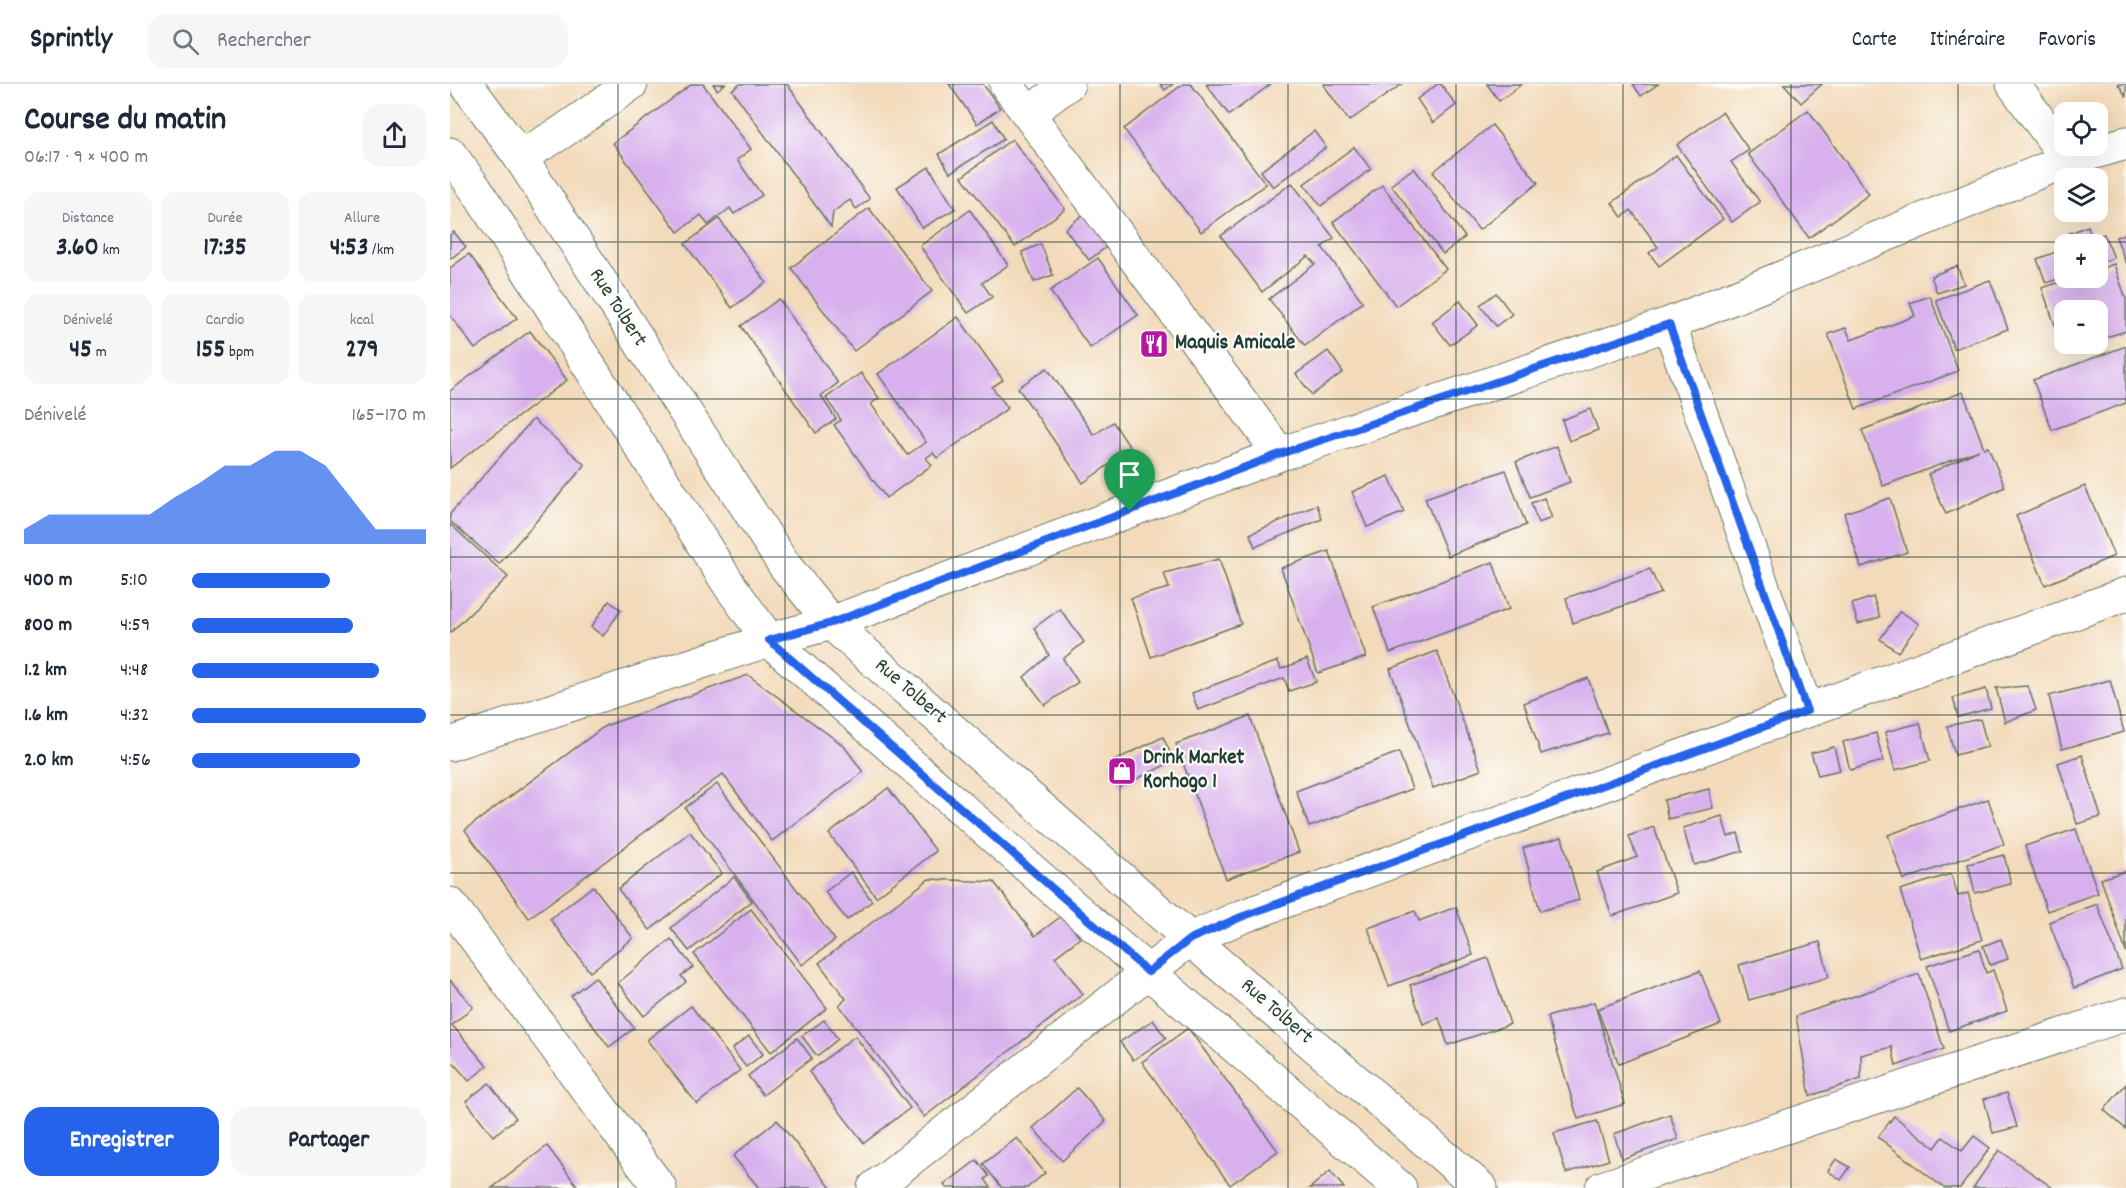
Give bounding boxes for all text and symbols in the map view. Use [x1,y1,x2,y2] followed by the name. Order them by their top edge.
[148,14,568,68] search box
[30,21,112,61] text: Sprintly
[169,25,202,58] icon: search
[217,26,311,57] text: Rechercher
[1852,26,1897,56] text: Carte
[1930,26,2005,56] text: Itinéraire
[2038,26,2096,56] text: Favoris
[24,98,226,145] text: Course du matin
[2054,102,2108,354] map controls
[2054,102,2108,156] button: locate
[363,104,426,167] button: share
[24,144,148,172] text: 06:17 · 9 × 400 m
[2054,168,2108,222] button: layers
[62,207,114,230] text: Distance
[207,207,243,230] text: Durée
[344,207,380,230] text: Allure
[56,230,99,267] text: 3.60
[203,230,247,267] text: 17:35
[330,230,368,267] text: 4:53
[2054,234,2108,288] button: +
[99,239,120,262] text: km
[368,239,394,262] text: /km
[580,263,654,353] street label: Rue Tolbert
[2054,300,2108,354] button: −
[63,309,113,332] text: Dénivelé
[206,309,244,332] text: Cardio
[350,309,374,332] text: kcal
[1138,328,1170,360] restaurant icon: Maquis Amicale
[1175,329,1295,359] place label: Maquis Amicale
[69,332,92,369] text: 45
[196,332,225,369] text: 155
[345,332,379,369] text: 279
[92,341,107,364] text: m
[225,341,254,364] text: bpm
[24,402,86,430] text: Dénivelé
[351,402,426,430] text: 165–170 m
[1104,449,1155,511] pin
[1113,458,1146,491] icon: arrive
[24,567,72,595] text: 400 m
[120,567,148,595] text: 5:10
[24,612,72,640] text: 800 m
[120,612,150,640] text: 4:59
[867,652,953,732] street label: Rue Tolbert
[24,657,67,685] text: 1.2 km
[120,657,148,685] text: 4:48
[24,702,68,730] text: 1.6 km
[120,702,149,730] text: 4:32
[1143,744,1244,798] place label: Drink Market Korhogo 1
[24,747,73,775] text: 2.0 km
[120,747,151,775] text: 4:56
[1106,755,1138,787] shop icon: Drink Market Korhogo 1
[1233,972,1319,1052] street label: Rue Tolbert
[24,1107,219,1176] button: Enregistrer
[231,1107,426,1176] button: Partager

